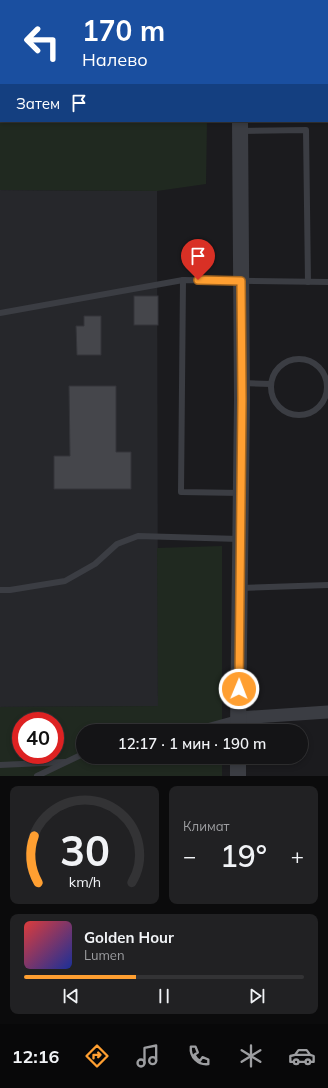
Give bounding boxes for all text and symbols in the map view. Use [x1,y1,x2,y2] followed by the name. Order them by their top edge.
[82,13,165,48] text: 170 m
[16,16,68,68] icon: left
[82,48,148,71] text: Налево
[68,92,90,114] icon: arrive
[16,94,60,113] text: Затем
[181,239,215,280] pin
[187,245,209,267] icon: arrive
[218,668,260,710] position arrow
[12,712,64,764] speed limit sign: 40
[118,734,266,753] text: 12:17 · 1 мин · 190 m
[183,818,230,834] text: Климат
[60,824,109,876] text: 30
[220,837,267,875] text: 19°
[183,842,196,870] text: −
[291,842,304,870] text: +
[68,873,101,891] text: km/h
[84,928,174,947] text: Golden Hour
[84,947,125,963] text: Lumen
[60,985,82,1007] icon: previous
[153,985,175,1007] icon: pause
[246,985,268,1007] icon: next
[83,1042,111,1070] icon: directions
[134,1042,162,1070] icon: music
[185,1042,213,1070] icon: phone
[237,1042,265,1070] icon: climate
[288,1042,316,1070] icon: car
[12,1045,59,1068] text: 12:16

